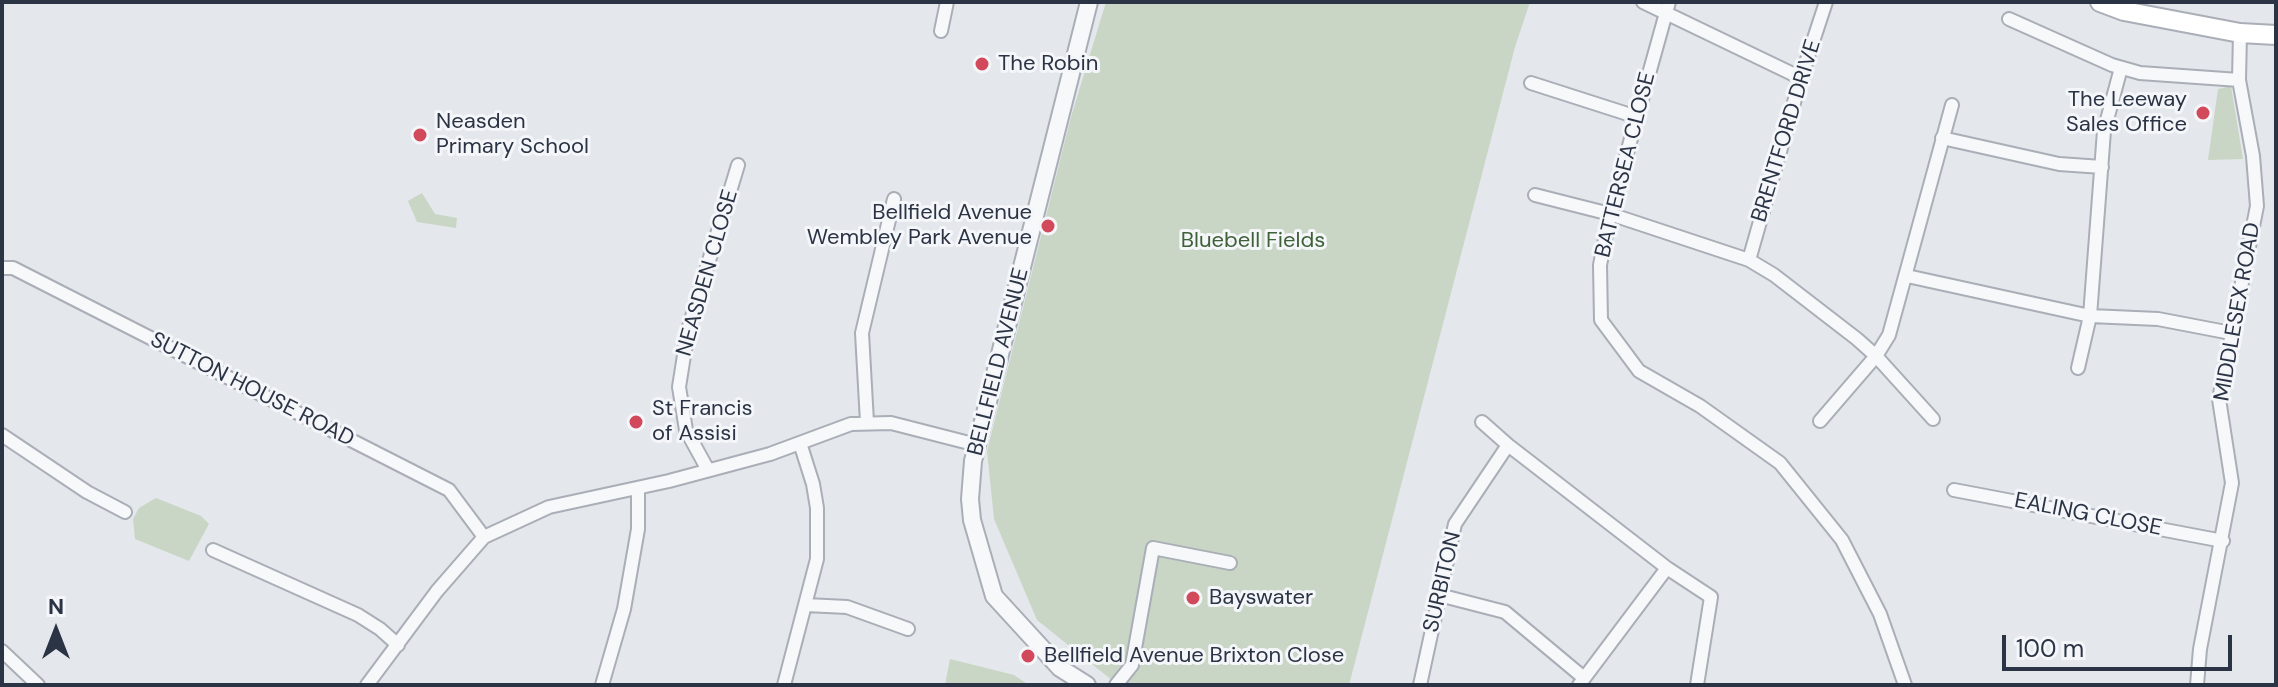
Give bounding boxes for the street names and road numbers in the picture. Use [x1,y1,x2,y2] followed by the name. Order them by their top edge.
[1747,36,1827,226] street label: BRENTFORD DRIVE
[1590,70,1662,260] street label: BATTERSEA CLOSE
[672,187,744,359] street label: NEASDEN CLOSE
[2209,221,2267,403] street label: MIDDLESEX ROAD
[963,265,1035,459] street label: BELLFIELD AVENUE
[146,327,358,453] street label: SUTTON HOUSE ROAD
[2012,488,2164,542] street label: EALING CLOSE
[1419,529,1467,635] street label: SURBITON

